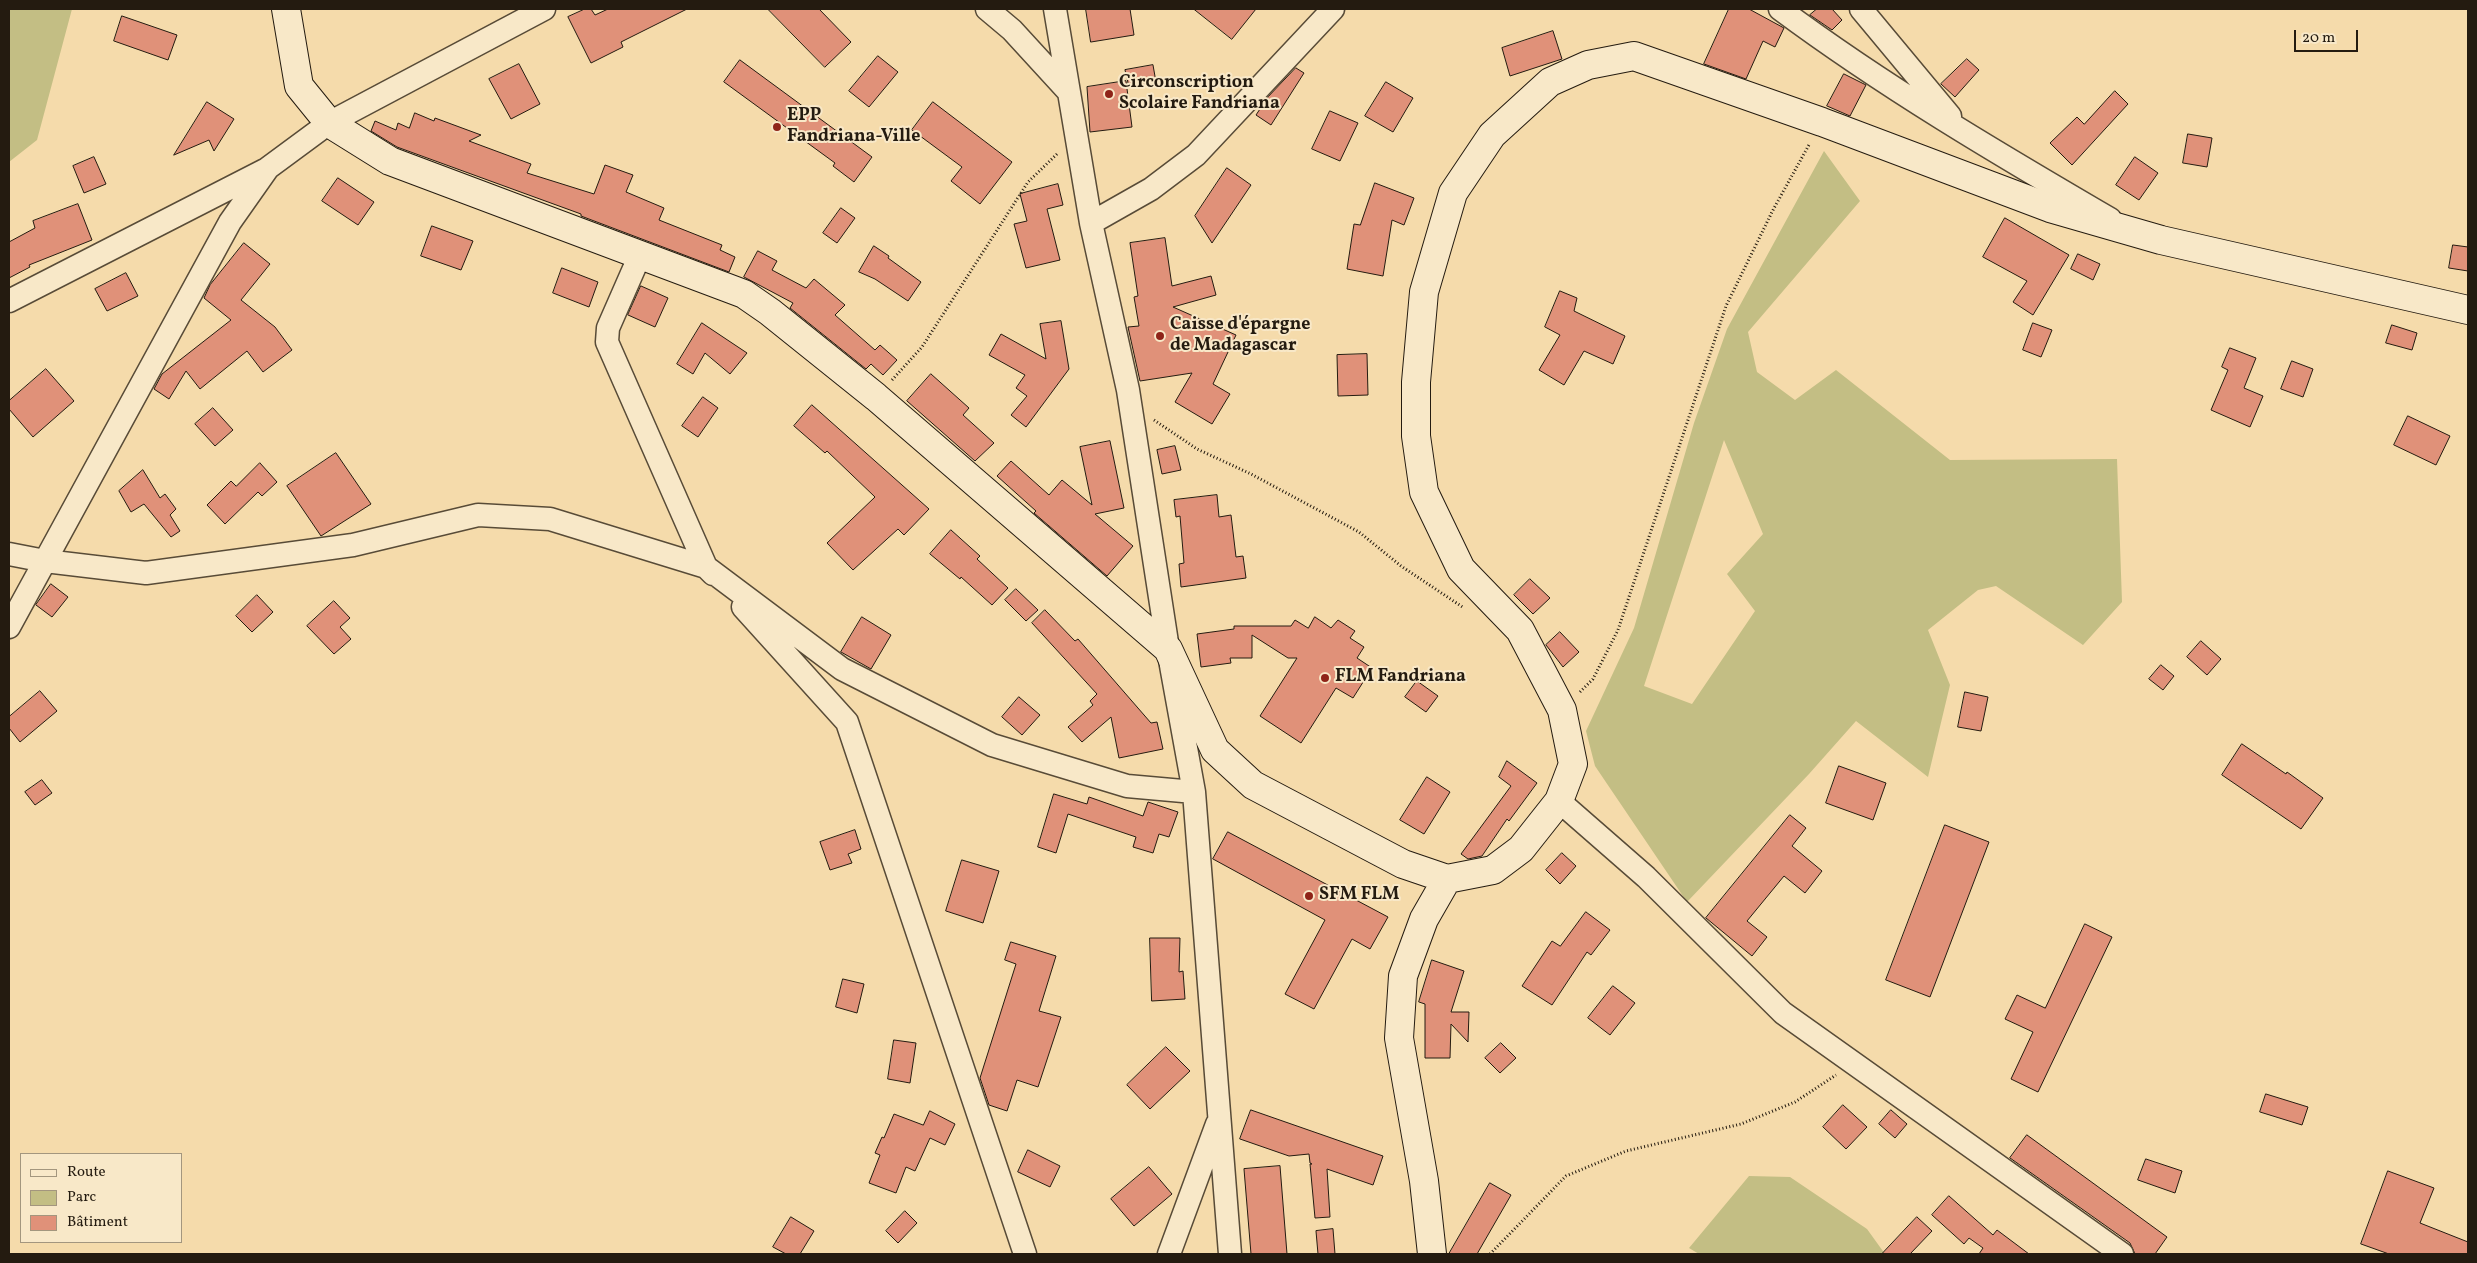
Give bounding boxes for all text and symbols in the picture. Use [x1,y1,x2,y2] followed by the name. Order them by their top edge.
[2297,20,2361,52] scale bar
[2302,28,2335,49] text: 20 m
[1119,73,1280,116] place label: Circonscription Scolaire Fandriana
[1103,88,1115,100] marker: Circonscription Scolaire Fandriana
[787,106,920,148] place label: EPP Fandriana-Ville
[771,121,783,133] marker: EPP Fandriana-Ville
[1170,315,1310,358] place label: Caisse d'épargne de Madagascar
[1154,330,1166,342] marker: Caisse d'épargne de Madagascar
[1335,667,1466,689] place label: FLM Fandriana
[1319,672,1331,684] marker: FLM Fandriana
[1319,885,1399,907] place label: SFM FLM
[1303,890,1315,902] marker: SFM FLM
[20,1153,182,1243] legend
[67,1162,106,1183] text: Route
[67,1187,96,1208] text: Parc
[67,1212,128,1233] text: Bâtiment

